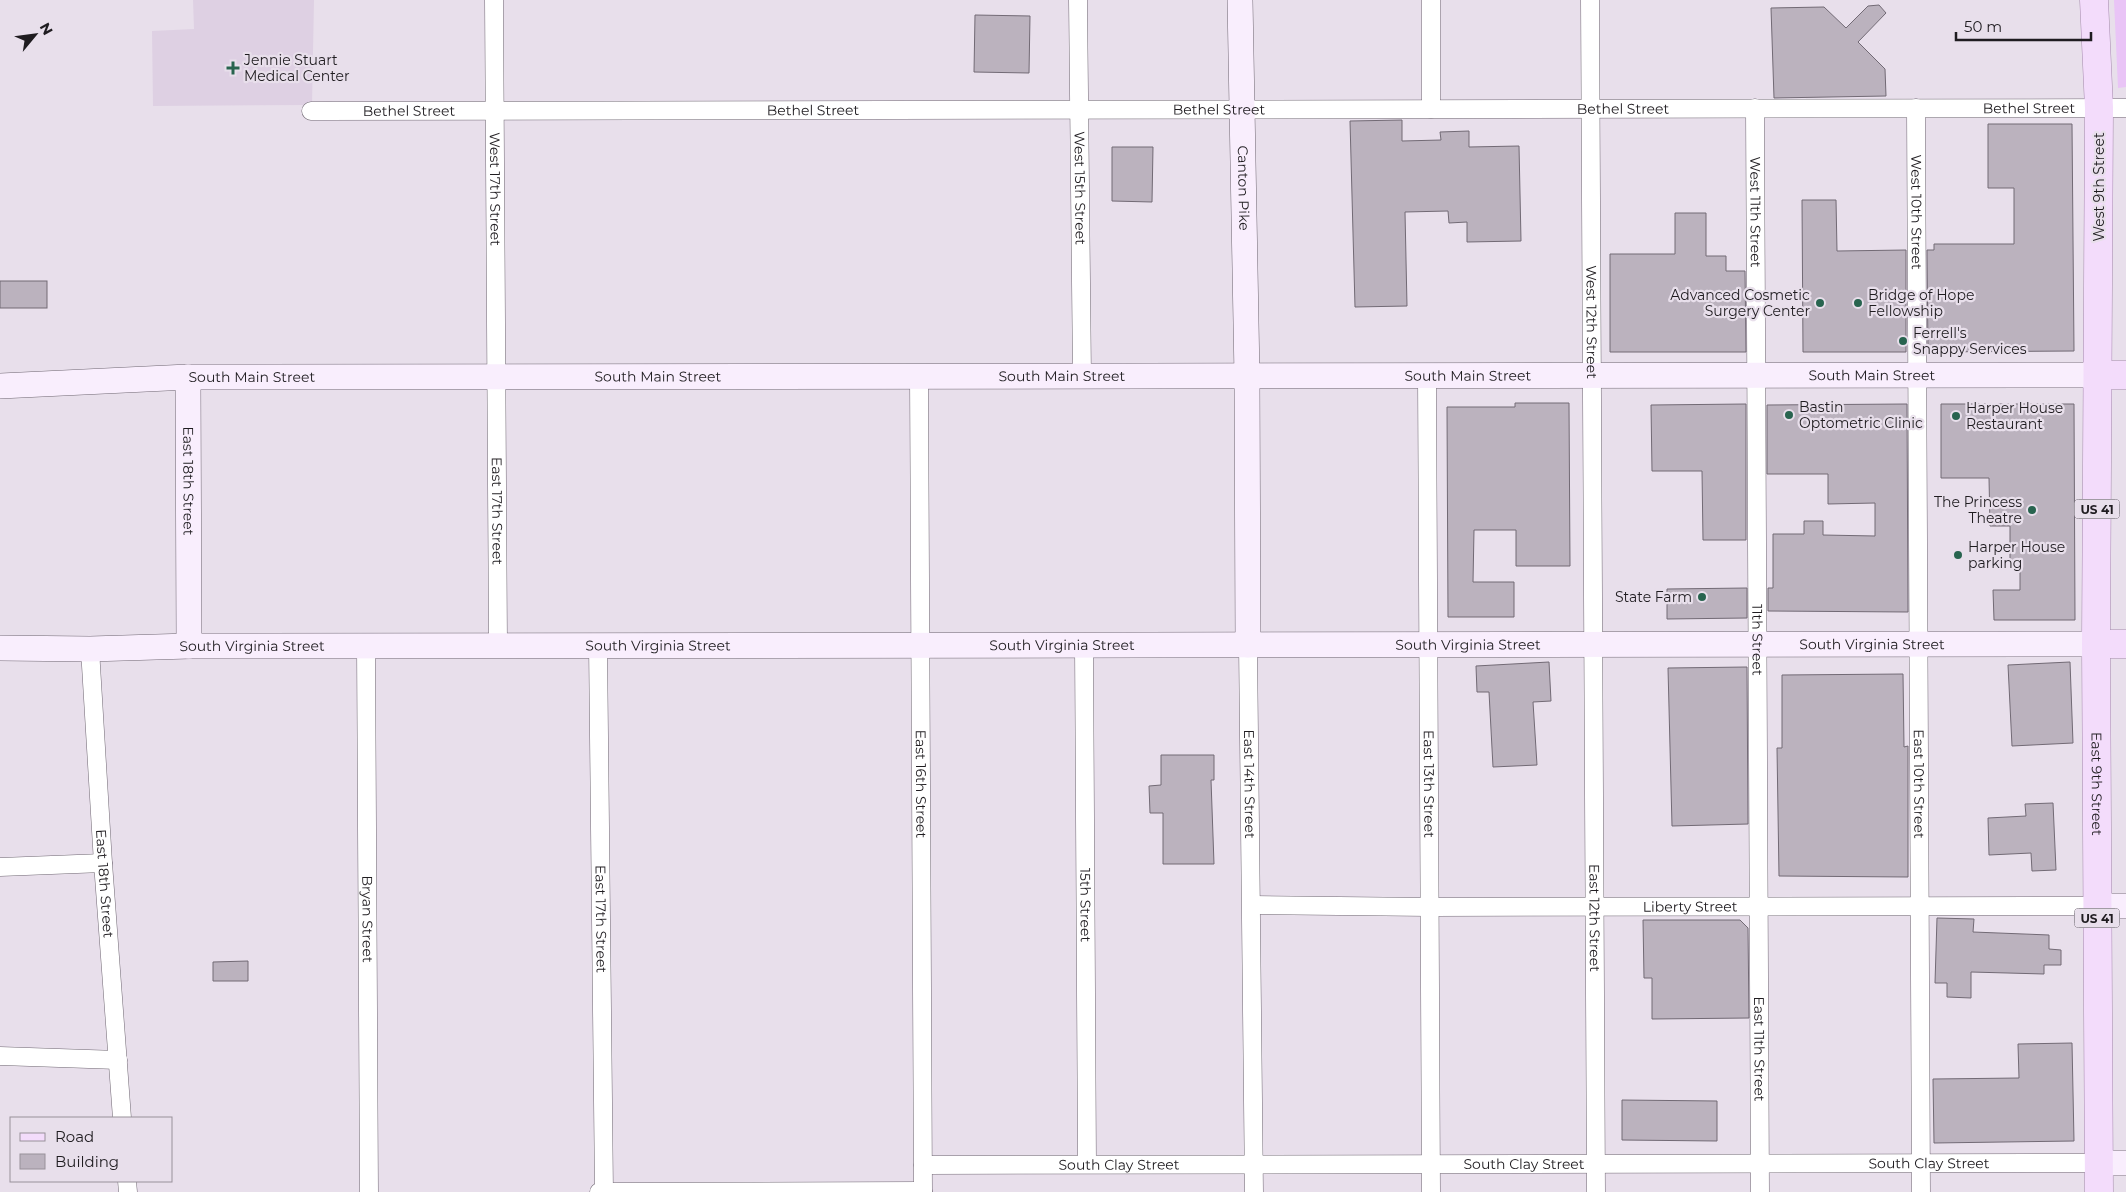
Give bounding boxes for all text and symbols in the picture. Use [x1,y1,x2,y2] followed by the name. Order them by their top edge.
[10,10,60,60] north arrow
[1956,10,2091,42] scale bar
[1964,17,2002,36] text: 50 m
[36,19,57,38] text: N
[243,51,350,85] place label: Jennie Stuart Medical Center
[226,61,240,75] marker: Jennie Stuart Medical Center
[1983,99,2076,117] street label: Bethel Street
[1173,100,1266,119] street label: Bethel Street
[1577,100,1670,118] street label: Bethel Street
[767,101,860,119] street label: Bethel Street
[363,102,456,120] street label: Bethel Street
[1070,131,1090,245] street label: West 15th Street
[486,132,505,246] street label: West 17th Street
[2090,132,2108,242] street label: West 9th Street
[1234,145,1253,231] street label: Canton Pike
[1907,154,1926,270] street label: West 10th Street
[1746,157,1765,268] street label: West 11th Street
[1582,265,1601,379] street label: West 12th Street
[1670,286,1810,320] place label: Advanced Cosmetic Surgery Center
[1868,286,1974,320] place label: Bridge of Hope Fellowship
[1814,297,1826,309] marker: Advanced Cosmetic Surgery Center
[1852,297,1864,309] marker: Bridge of Hope Fellowship
[1913,324,2027,358] place label: Ferrell's Snappy Services
[1897,335,1909,347] marker: Ferrell's Snappy Services
[1808,366,1935,384] street label: South Main Street
[594,367,721,386] street label: South Main Street
[998,367,1125,385] street label: South Main Street
[1404,367,1531,385] street label: South Main Street
[188,368,315,386] street label: South Main Street
[1799,398,1923,432] place label: Bastin Optometric Clinic
[1966,399,2063,433] place label: Harper House Restaurant
[1783,409,1795,421] marker: Bastin Optometric Clinic
[1950,410,1962,422] marker: Harper House Restaurant
[179,426,198,536] street label: East 18th Street
[488,457,507,565] street label: East 17th Street
[1934,493,2022,527] place label: The Princess Theatre
[2074,499,2120,518] road number: US 41
[2026,504,2038,516] marker: The Princess Theatre
[1968,538,2065,572] place label: Harper House parking
[1952,549,1964,561] marker: Harper House parking
[1615,588,1692,606] place label: State Farm
[1696,591,1708,603] marker: State Farm
[1748,604,1767,676] street label: 11th Street
[1799,635,1945,653] street label: South Virginia Street
[585,636,731,655] street label: South Virginia Street
[989,636,1135,654] street label: South Virginia Street
[1395,636,1541,654] street label: South Virginia Street
[179,637,325,655] street label: South Virginia Street
[1240,729,1259,839] street label: East 14th Street
[1910,729,1928,839] street label: East 10th Street
[912,730,930,839] street label: East 16th Street
[1420,730,1438,838] street label: East 13th Street
[2087,732,2106,836] street label: East 9th Street
[92,829,118,939] street label: East 18th Street
[1585,864,1604,972] street label: East 12th Street
[591,865,611,973] street label: East 17th Street
[1076,868,1095,942] street label: 15th Street
[358,875,377,963] street label: Bryan Street
[1643,898,1738,916] street label: Liberty Street
[2074,908,2120,928] road number: US 41
[1750,996,1769,1102] street label: East 11th Street
[10,1117,172,1182] legend
[55,1127,94,1146] text: Road
[55,1152,119,1171] text: Building
[1868,1154,1990,1172] street label: South Clay Street
[1463,1155,1585,1173] street label: South Clay Street
[1058,1156,1180,1174] street label: South Clay Street

